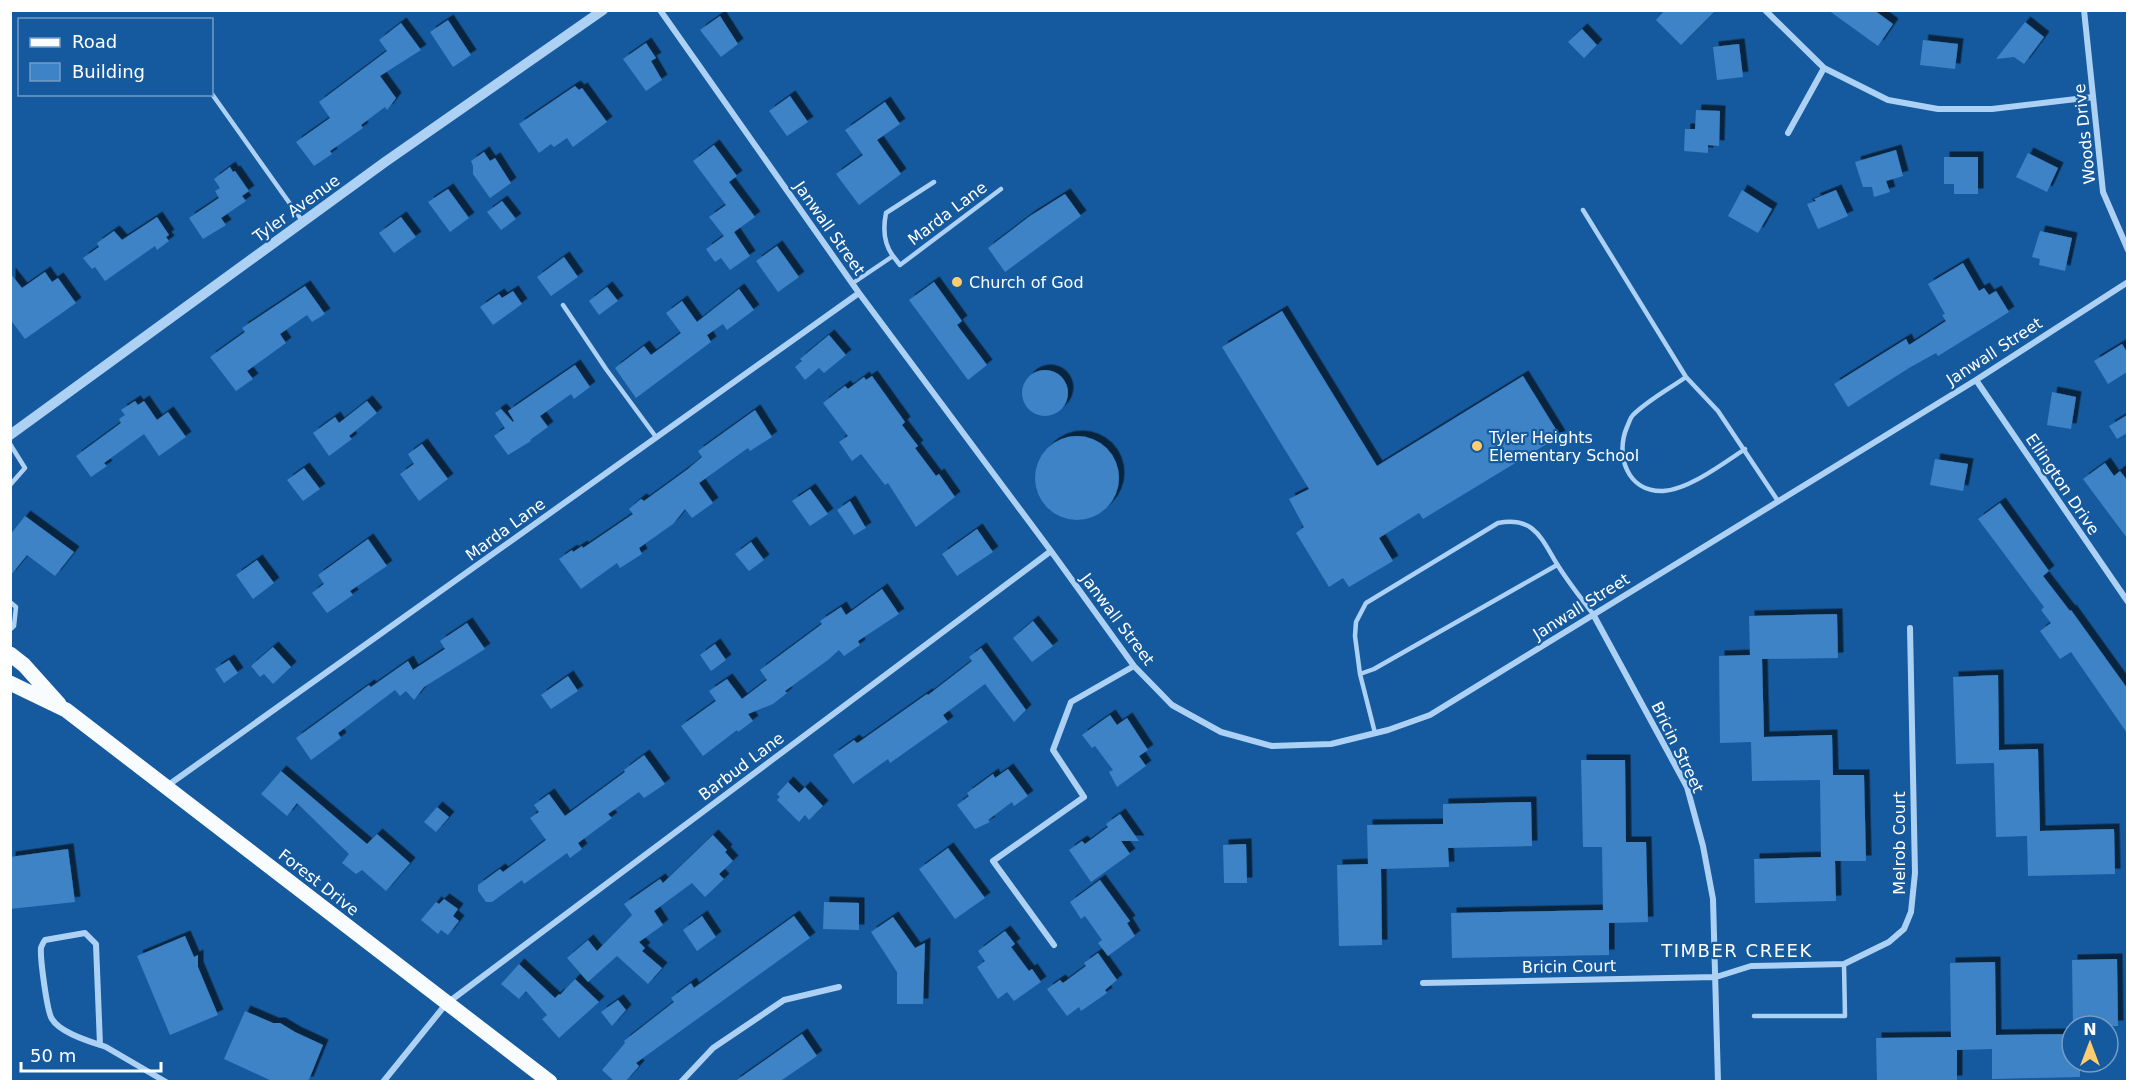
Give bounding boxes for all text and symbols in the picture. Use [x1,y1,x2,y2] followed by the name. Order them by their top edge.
[18,18,213,96] legend
[72,31,117,52] text: Road
[72,61,145,82] text: Building
[2070,83,2099,185] street label: Woods Drive
[249,171,343,247] street label: Tyler Avenue
[790,177,869,279] street label: Janwall Street
[904,178,990,249] street label: Marda Lane
[969,273,1084,292] place label: Church of God
[950,275,964,289] marker: Church of God
[1942,313,2046,390] street label: Janwall Street
[1488,428,1639,465] place label: Tyler Heights Elementary School
[2022,430,2103,538] street label: Ellington Drive
[1470,439,1484,453] marker: Tyler Heights Elementary School
[462,494,549,565] street label: Marda Lane
[1076,569,1158,669] street label: Janwall Street
[1529,569,1633,644] street label: Janwall Street
[1647,699,1708,796] street label: Bricin Street
[695,728,788,805] street label: Barbud Lane
[1890,791,1909,895] street label: Melrob Court
[275,845,363,920] street label: Forest Drive
[1660,940,1813,961] district label: TIMBER CREEK
[1522,956,1616,977] street label: Bricin Court
[2060,1014,2120,1074] north arrow
[2083,1020,2097,1039] text: N
[21,1035,160,1073] scale bar
[30,1045,76,1066] text: 50 m

